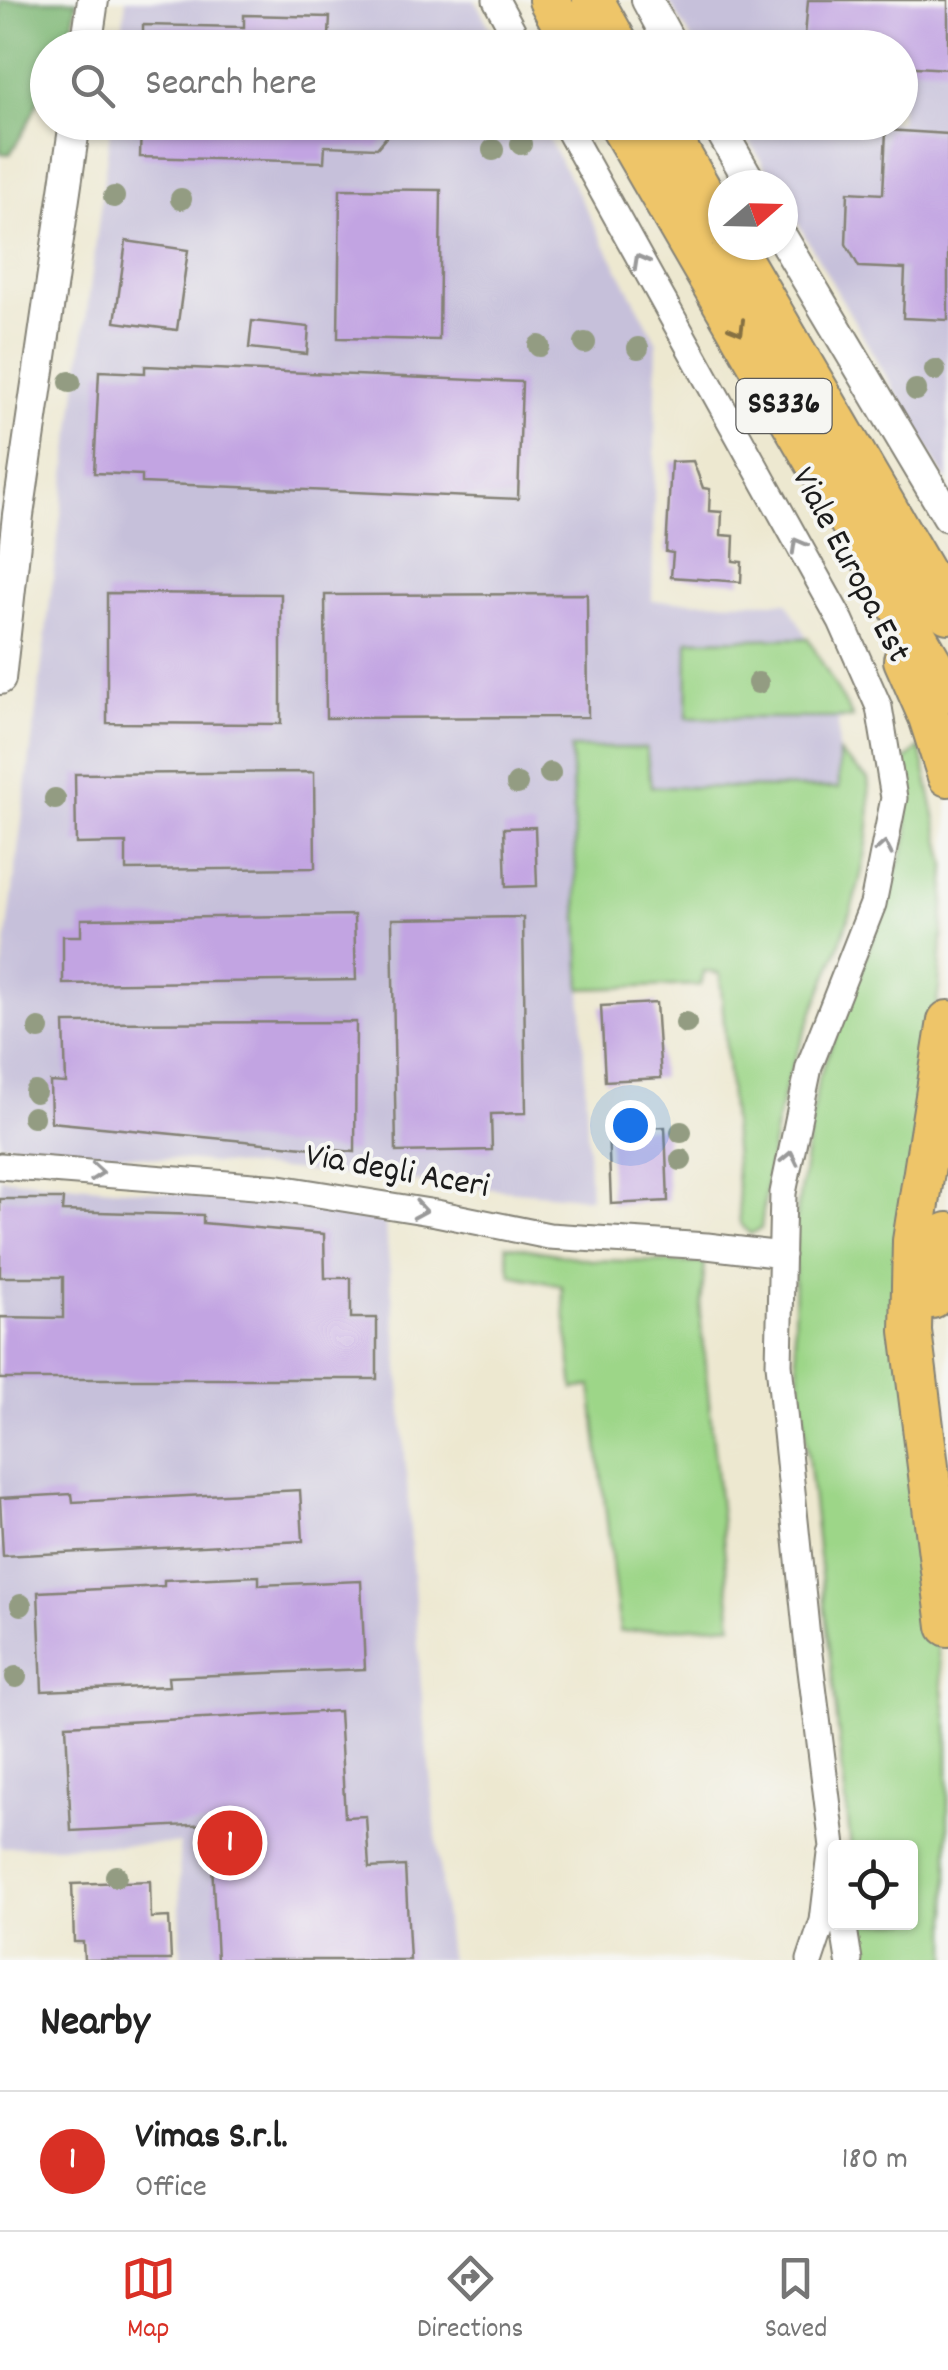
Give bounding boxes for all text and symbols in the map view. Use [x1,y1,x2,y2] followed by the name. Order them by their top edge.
[30,30,918,140] search box
[65,58,120,113] icon: search
[145,58,317,113] text: Search here
[708,170,798,260] north arrow
[633,254,653,272] one-way arrow
[726,317,745,335] one-way arrow
[736,379,832,433] road number: SS336
[776,459,922,673] street label: Viale Europa Est
[791,538,810,556] one-way arrow
[873,840,894,857] one-way arrow
[605,1100,656,1151] your location
[301,1132,493,1214] street label: Via degli Aceri
[778,1150,799,1167] one-way arrow
[90,1161,106,1183] one-way arrow
[412,1199,428,1220] one-way arrow
[198,1806,262,1880] pin: 1
[828,1840,918,1930] map controls
[828,1840,918,1930] button: locate
[40,1995,150,2055] text: Nearby
[135,2111,288,2166] text: Vimas S.r.l.
[69,2138,76,2184] text: 1
[841,2138,908,2184] text: 180 m
[135,2166,207,2212] text: Office
[121,2251,176,2351] tab: Map
[417,2251,523,2351] tab: Directions
[765,2251,827,2351] tab: Saved

